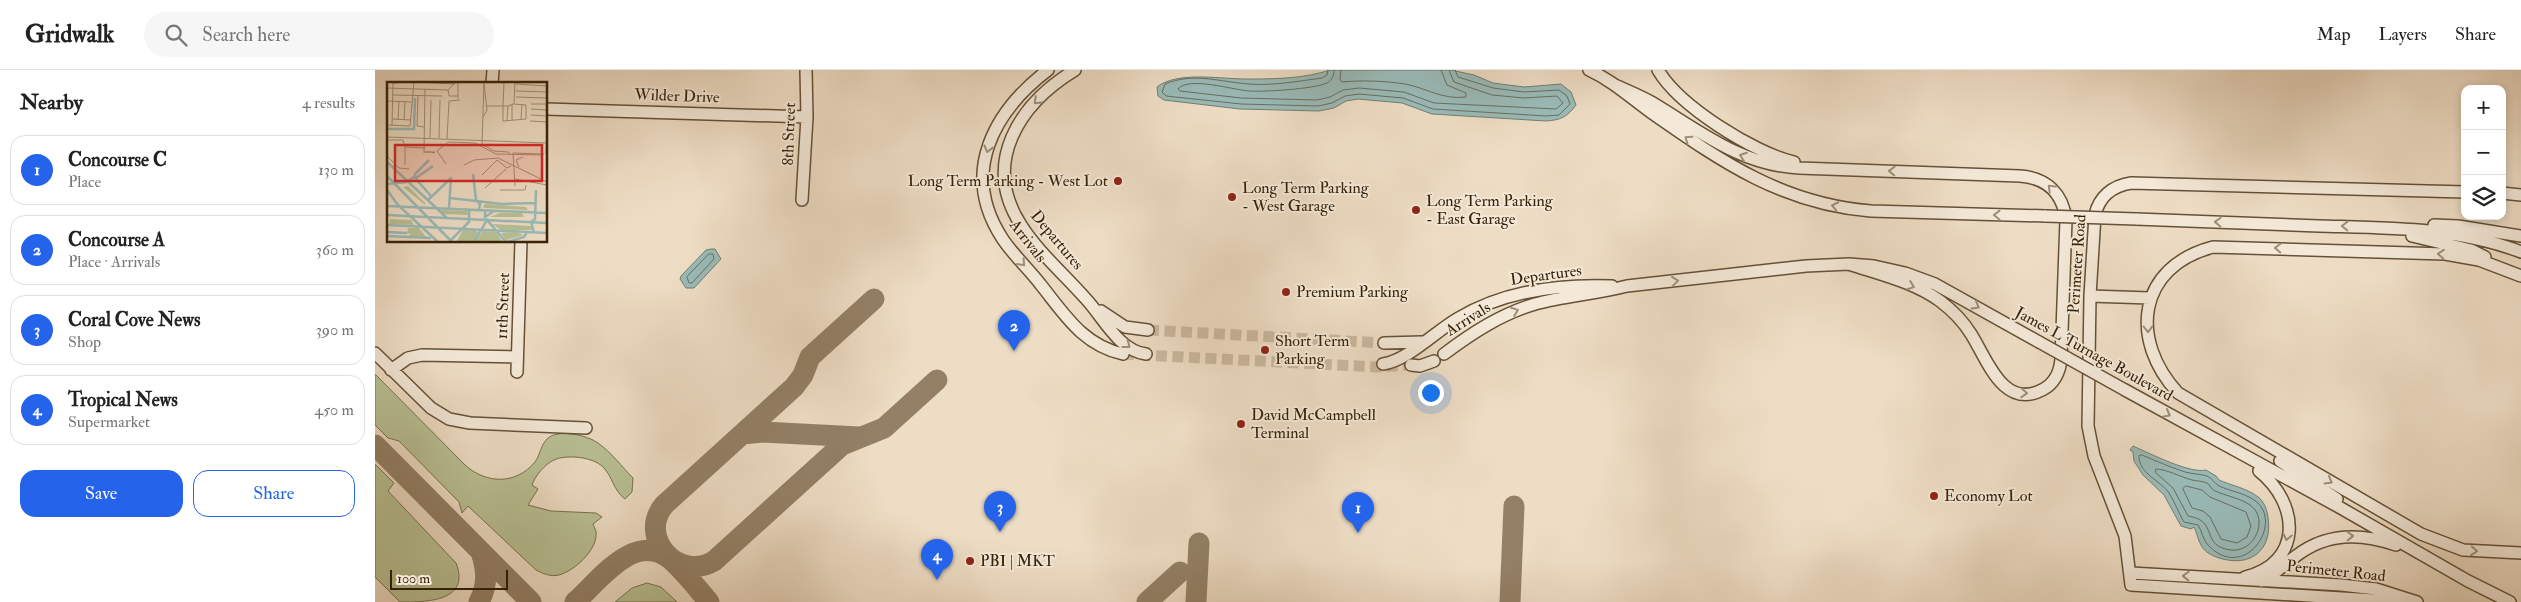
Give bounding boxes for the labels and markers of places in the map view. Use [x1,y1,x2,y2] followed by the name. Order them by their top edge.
[908,171,1108,191] place label: Long Term Parking - West Lot
[1112,175,1124,187] marker: Long Term Parking - West Lot
[1242,178,1370,216] place label: Long Term Parking - West Garage
[1226,191,1238,203] marker: Long Term Parking - West Garage
[1426,191,1554,229] place label: Long Term Parking - East Garage
[1410,204,1422,216] marker: Long Term Parking - East Garage
[1296,282,1409,302] place label: Premium Parking
[1280,286,1292,298] marker: Premium Parking
[998,310,1030,351] pin: 2
[1275,331,1350,369] place label: Short Term Parking
[1259,344,1271,356] marker: Short Term Parking
[1251,405,1376,443] place label: David McCampbell Terminal
[1235,418,1247,430] marker: David McCampbell Terminal
[1944,486,2033,506] place label: Economy Lot
[1928,490,1940,502] marker: Economy Lot
[984,491,1016,532] pin: 3
[1342,492,1374,533] pin: 1
[921,539,953,580] pin: 4
[980,551,1055,571] place label: PBI | MKT
[964,555,976,567] marker: PBI | MKT

